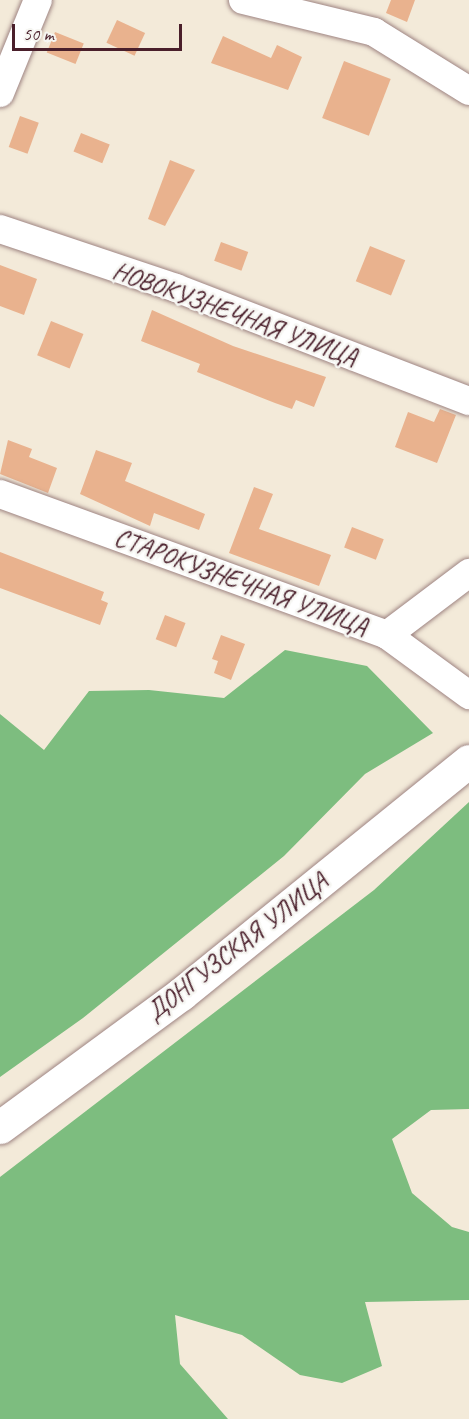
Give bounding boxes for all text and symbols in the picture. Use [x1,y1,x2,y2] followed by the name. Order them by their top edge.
[15,12,184,50] scale bar
[23,23,54,45] text: 50 m
[108,255,362,373] street label: НОВОКУЗНЕЧНАЯ УЛИЦА
[110,522,372,642] street label: СТАРОКУЗНЕЧНАЯ УЛИЦА
[140,867,334,1027] street label: ДОНГУЗСКАЯ УЛИЦА

